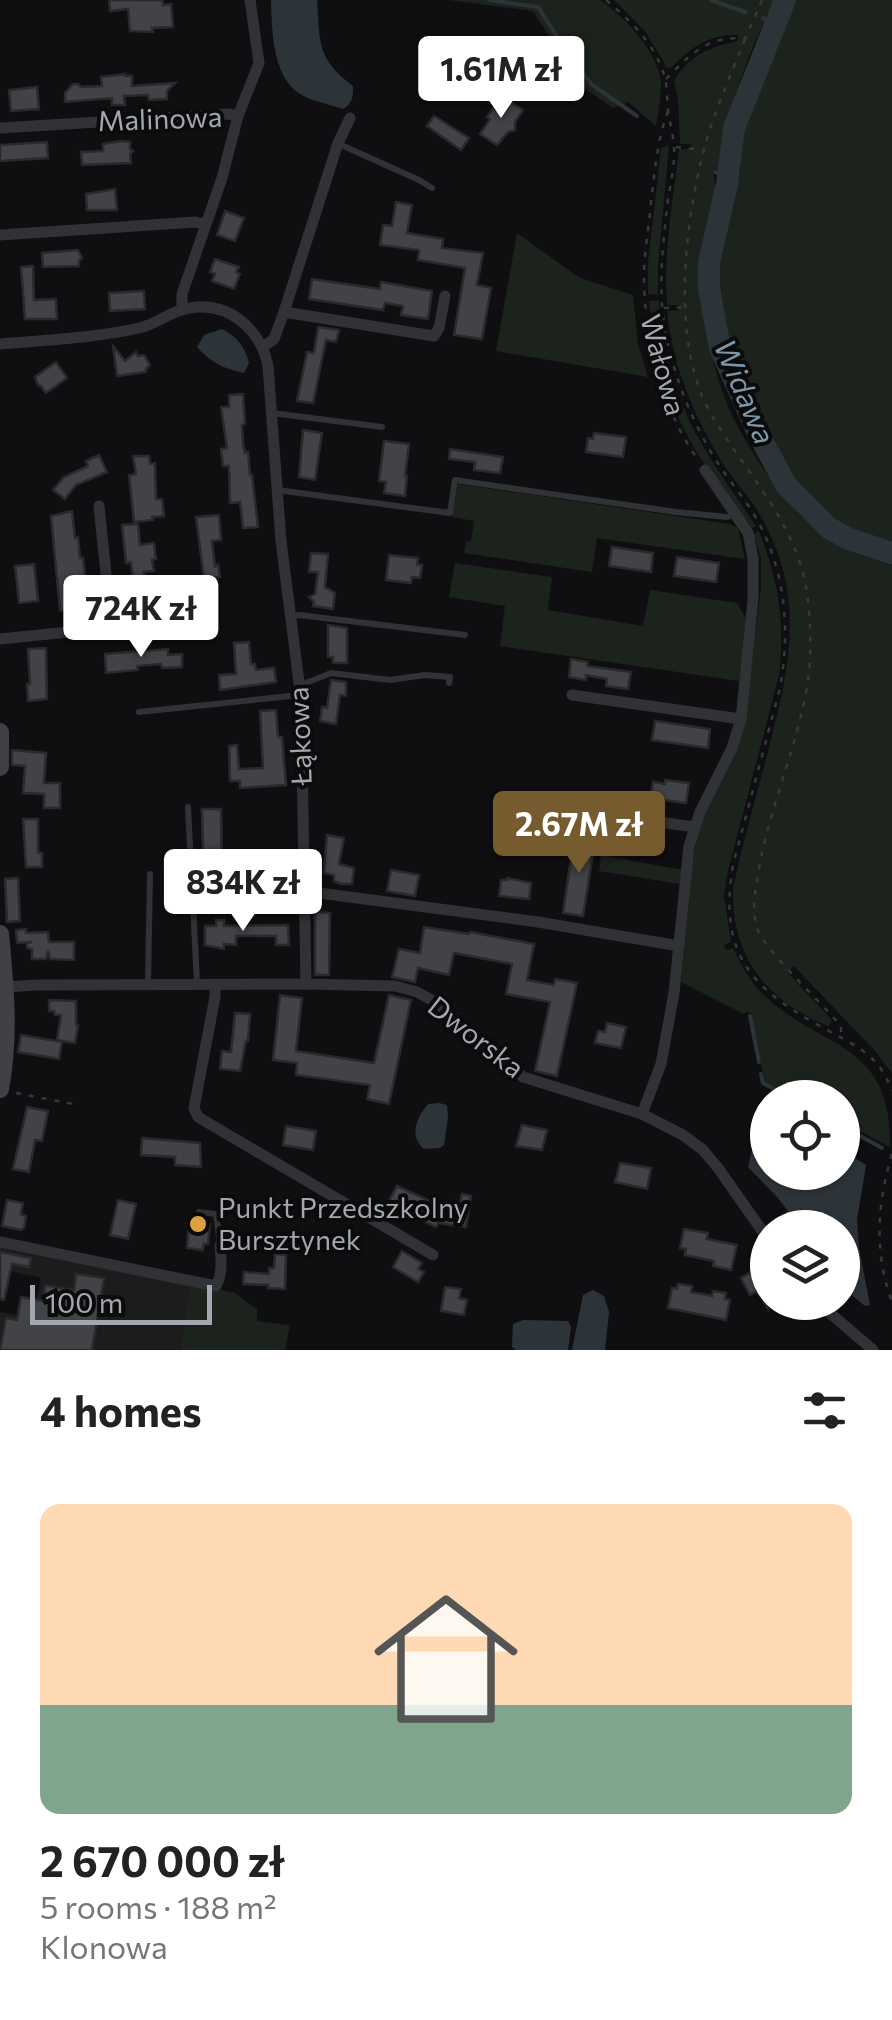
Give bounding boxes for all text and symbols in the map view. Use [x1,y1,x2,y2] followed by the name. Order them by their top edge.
[398,36,604,121] pin: 1.61M zł
[440,48,562,88] text: 1.61M zł
[97,99,223,137] street label: Malinowa
[634,311,694,419] street label: Wałowa
[708,333,785,449] water label: Widawa
[49,575,233,660] pin: 724K zł
[85,587,197,627] text: 724K zł
[280,686,318,787] street label: Łąkowa
[476,791,682,876] pin: 2.67M zł
[515,803,643,843] text: 2.67M zł
[151,849,335,934] pin: 834K zł
[186,861,300,901] text: 834K zł
[422,988,531,1084] street label: Dworska
[750,1080,860,1320] map controls
[750,1080,860,1190] button: locate
[218,1190,468,1256] place label: Punkt Przedszkolny Bursztynek
[750,1210,860,1320] button: layers
[187,1213,209,1235] marker: Punkt Przedszkolny Bursztynek
[30,1280,212,1324] scale bar
[45,1285,123,1319] text: 100 m
[797,1383,852,1438] icon: filters
[40,1384,202,1436] text: 4 homes
[356,1569,536,1749] icon: home
[40,1834,284,1886] text: 2 670 000 zł
[40,1886,277,1926] text: 5 rooms · 188 m²
[40,1926,168,1966] text: Klonowa

